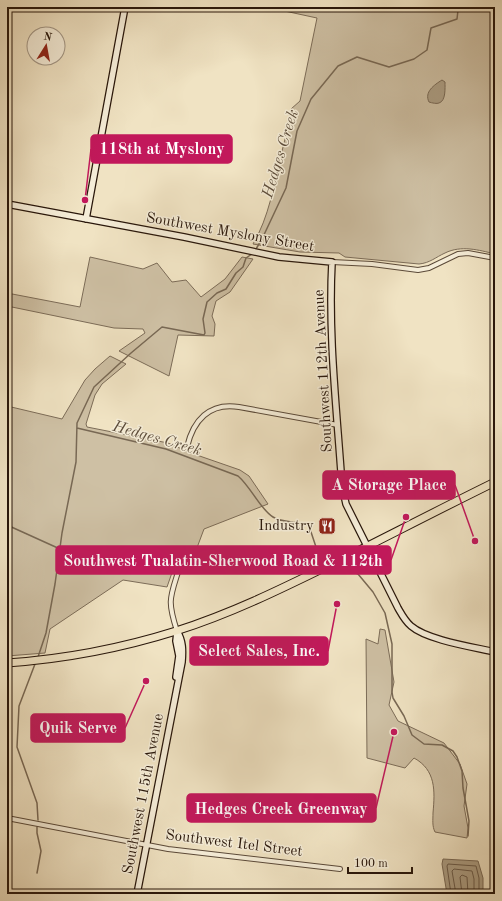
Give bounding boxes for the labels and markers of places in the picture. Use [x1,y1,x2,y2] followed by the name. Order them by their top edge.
[91,135,232,163] callout: 118th at Myslony
[323,471,455,499] callout: A Storage Place
[317,516,337,536] restaurant icon: Industry
[258,519,314,534] place label: Industry
[56,546,391,574] callout: Southwest Tualatin-Sherwood Road & 112th
[190,637,328,665] callout: Select Sales, Inc.
[31,714,125,742] callout: Quik Serve
[187,794,376,822] callout: Hedges Creek Greenway

